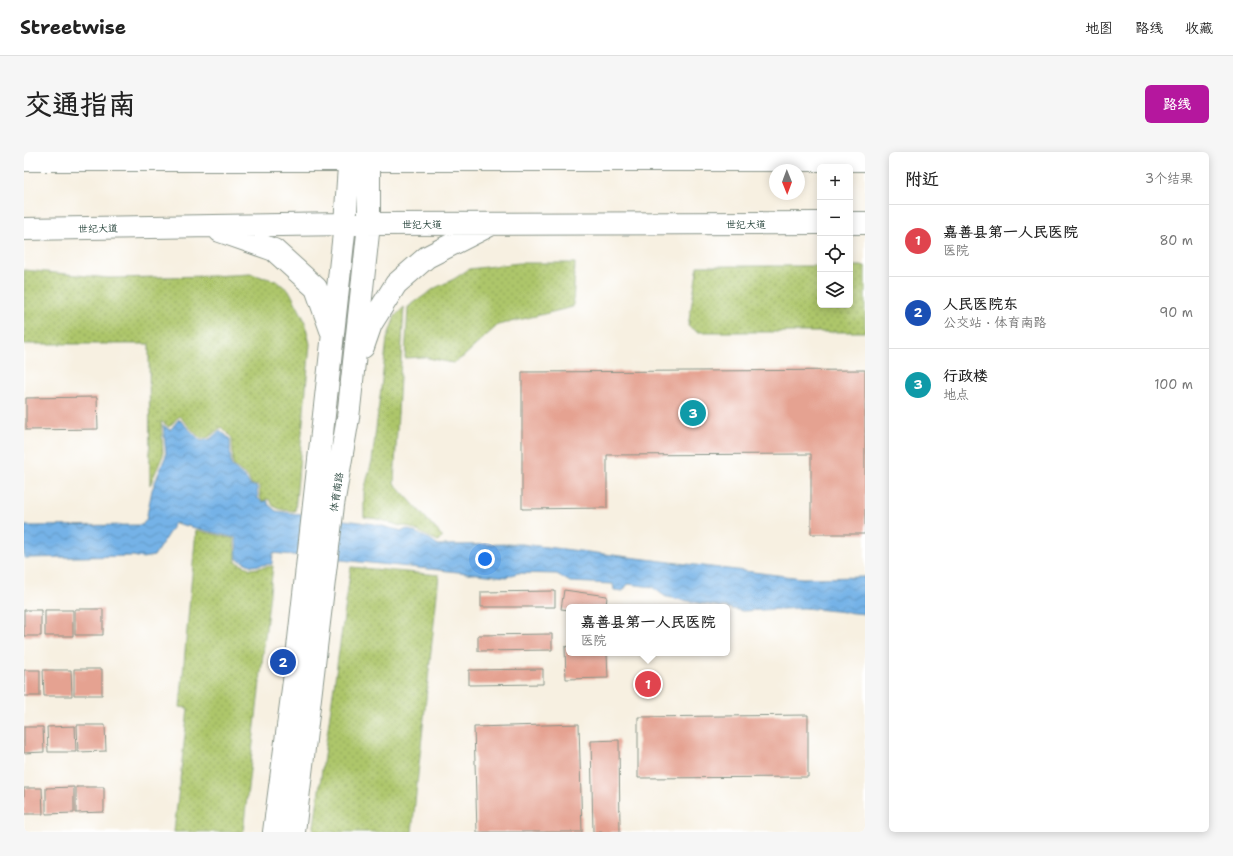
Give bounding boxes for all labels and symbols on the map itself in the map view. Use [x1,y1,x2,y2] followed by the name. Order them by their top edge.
[769,164,805,200] north arrow
[402,218,442,231] street label: 世纪大道
[726,218,766,231] street label: 世纪大道
[78,222,118,235] street label: 世纪大道
[680,398,706,428] pin: 3
[327,471,346,513] street label: 体育南路
[475,549,495,569] your location
[270,647,296,677] pin: 2
[635,669,661,699] pin: 1

